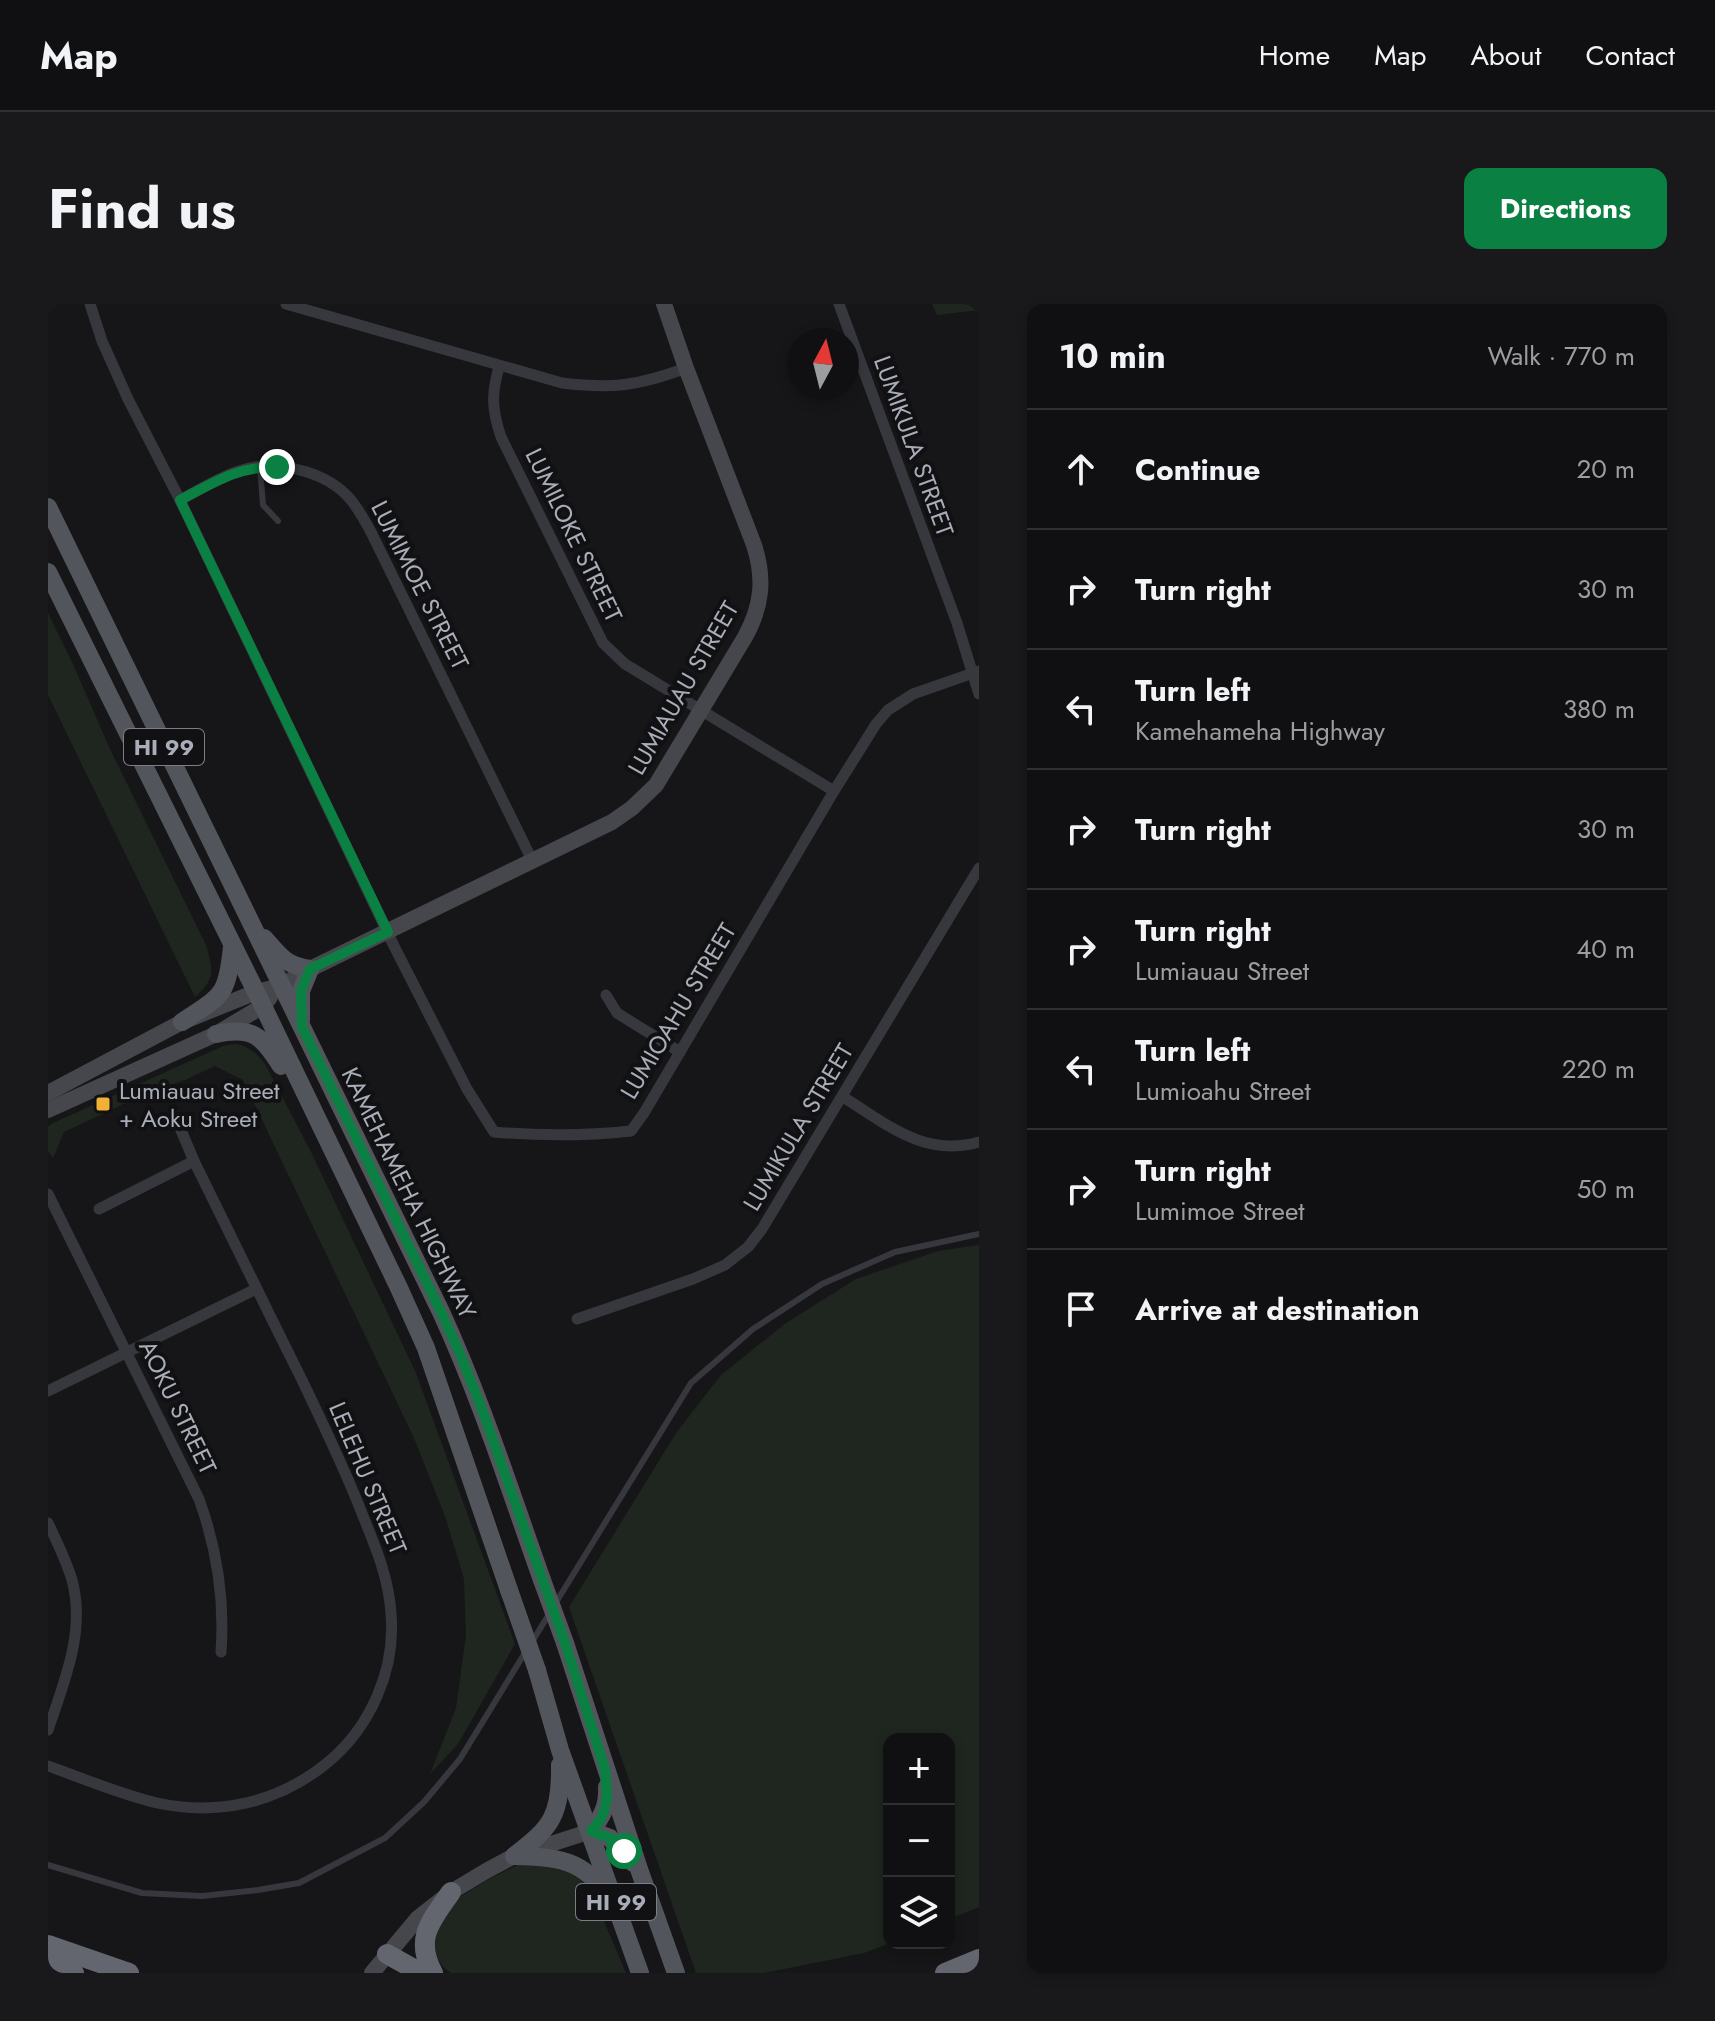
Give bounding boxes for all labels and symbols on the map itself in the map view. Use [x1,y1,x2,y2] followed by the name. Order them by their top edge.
[787,328,859,400] north arrow
[865,351,963,541] street label: LUMIKULA STREET
[517,442,631,628] street label: LUMILOKE STREET
[259,449,295,485] route end
[362,495,478,675] street label: LUMIMOE STREET
[619,595,747,781] street label: LUMIAUAU STREET
[124,729,204,765] road number: HI 99
[612,916,744,1106] street label: LUMIOAHU STREET
[734,1037,862,1217] street label: LUMIKULA STREET
[333,1061,485,1325] street label: KAMEHAMEHA HIGHWAY
[119,1073,280,1136] place label: Lumiauau Street + Aoku Street
[94,1095,112,1113] marker: Lumiauau Street + Aoku Street
[130,1334,226,1480] street label: AOKU STREET
[320,1396,416,1560] street label: LELEHU STREET
[606,1833,642,1869] route start
[576,1884,656,1920] road number: HI 99

